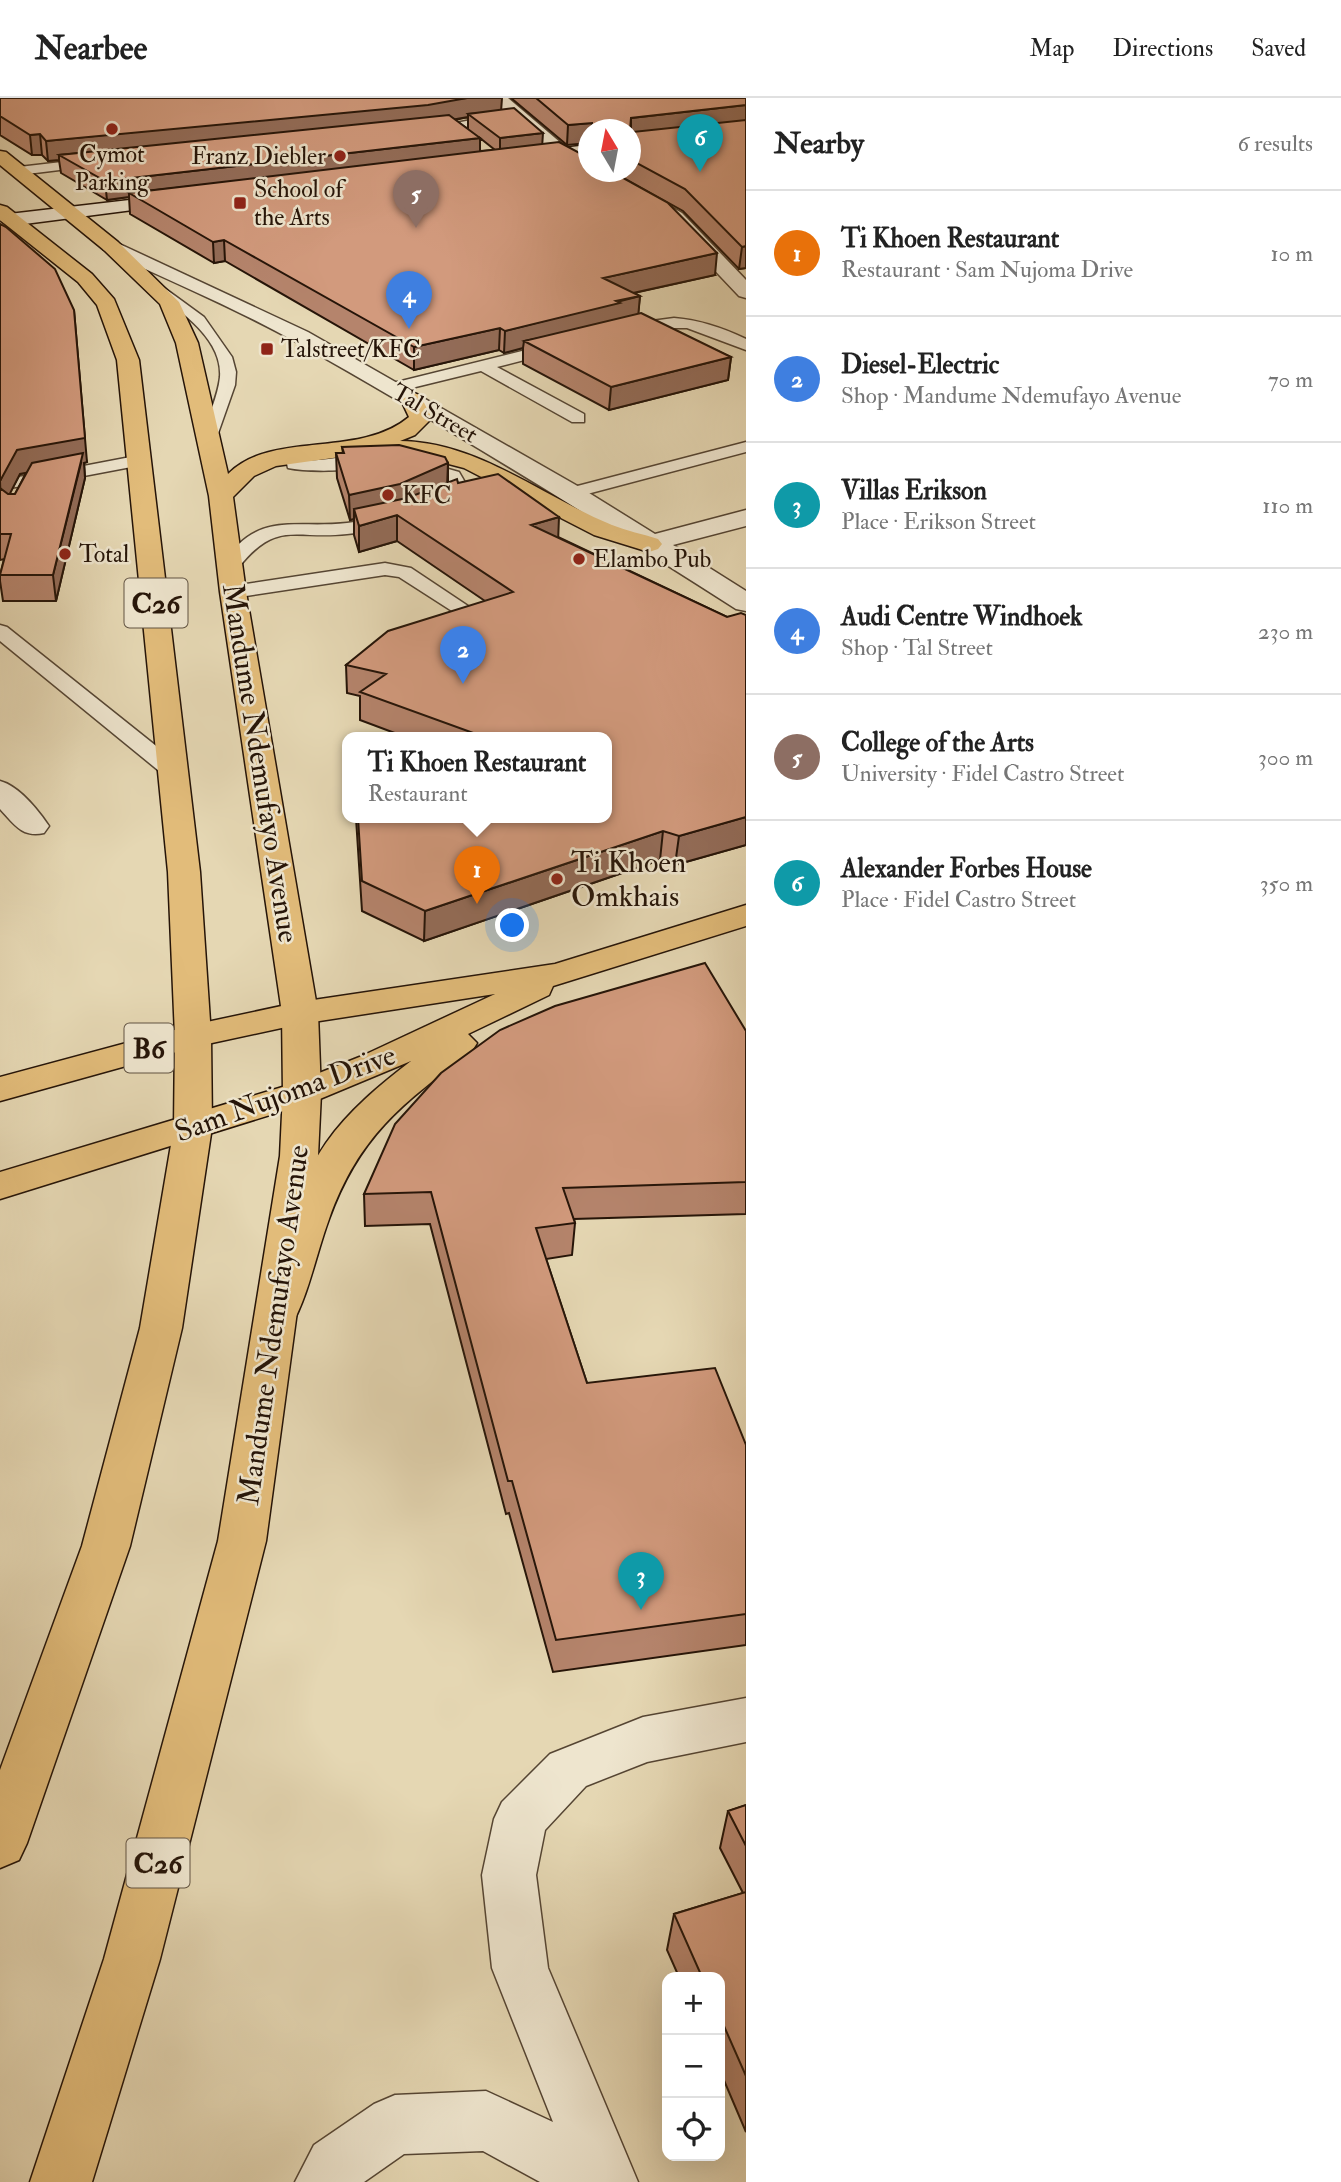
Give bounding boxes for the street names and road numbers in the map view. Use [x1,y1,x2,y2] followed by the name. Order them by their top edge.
[386,376,483,450] street label: Tal Street
[124,578,188,628] road number: C26
[214,581,307,945] street label: Mandume Ndemufayo Avenue
[124,1024,174,1072] road number: B6
[170,1036,401,1151] street label: Sam Nujoma Drive
[230,1143,317,1508] street label: Mandume Ndemufayo Avenue
[127,1838,190,1888] road number: C26

